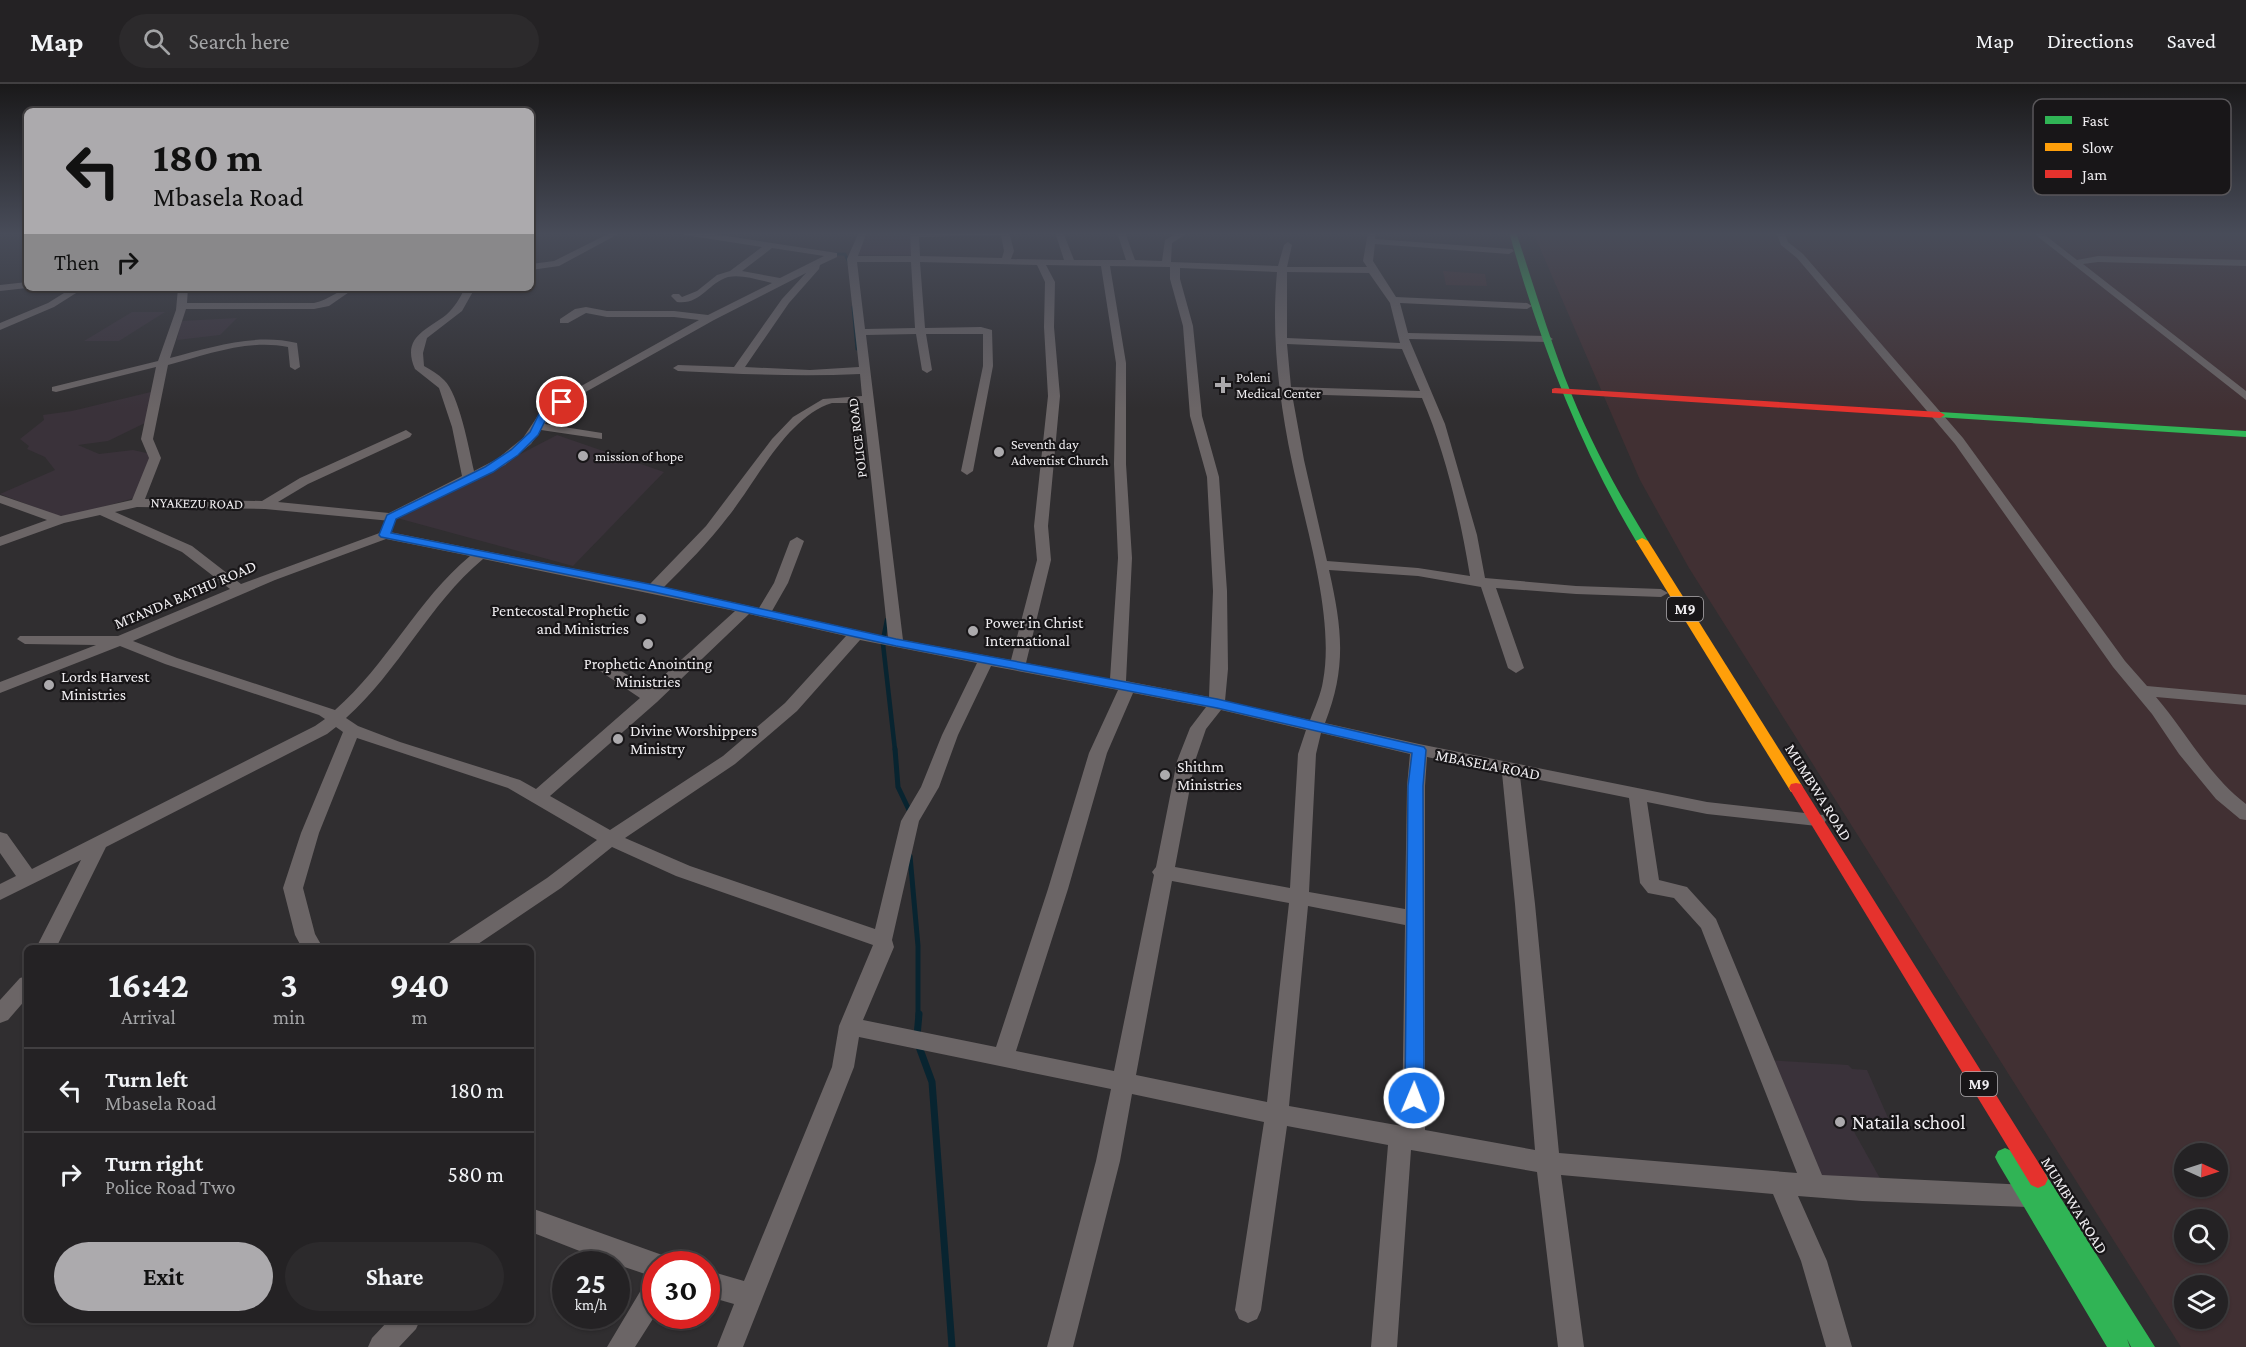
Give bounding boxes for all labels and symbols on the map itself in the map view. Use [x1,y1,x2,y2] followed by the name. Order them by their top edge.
[2033,99,2231,195] legend
[2082,112,2109,129] text: Fast
[2082,139,2114,156] text: Slow
[2080,166,2107,184] text: Jam
[1236,369,1321,401] place label: Poleni Medical Center
[536,376,587,427] pin
[1214,376,1232,394] marker: Poleni Medical Center
[844,397,870,479] street label: POLICE ROAD
[1011,436,1109,468] place label: Seventh day Adventist Church
[992,445,1006,459] marker: Seventh day Adventist Church
[595,448,683,464] place label: mission of hope
[576,449,590,463] marker: mission of hope
[151,494,243,512] street label: NYAKEZU ROAD
[112,557,259,632] street label: MTANDA BATHU ROAD
[1667,597,1703,621] road number: M9
[491,602,629,637] place label: Pentecostal Prophetic and Ministries
[634,612,648,626] marker: Pentecostal Prophetic and Ministries
[985,614,1084,649] place label: Power in Christ International
[966,624,980,638] marker: Power in Christ International
[641,637,655,651] marker: Prophetic Anointing Ministries
[584,655,713,690] place label: Prophetic Anointing Ministries
[61,668,150,703] place label: Lords Harvest Ministries
[42,678,56,692] marker: Lords Harvest Ministries
[630,722,757,758] place label: Divine Worshippers Ministry
[611,732,625,746] marker: Divine Worshippers Ministry
[1782,741,1855,844] street label: MUMBWA ROAD
[1434,746,1542,783] street label: MBASELA ROAD
[1177,758,1242,793] place label: Shithm Ministries
[1158,768,1172,782] marker: Shithm Ministries
[1382,1066,1446,1130] position arrow
[1961,1072,1997,1096] road number: M9
[1852,1111,1965,1133] place label: Nataila school
[1833,1115,1847,1129] marker: Nataila school
[2174,1143,2228,1197] north arrow
[2038,1154,2111,1257] street label: MUMBWA ROAD
[642,1251,720,1329] speed limit sign: 30

